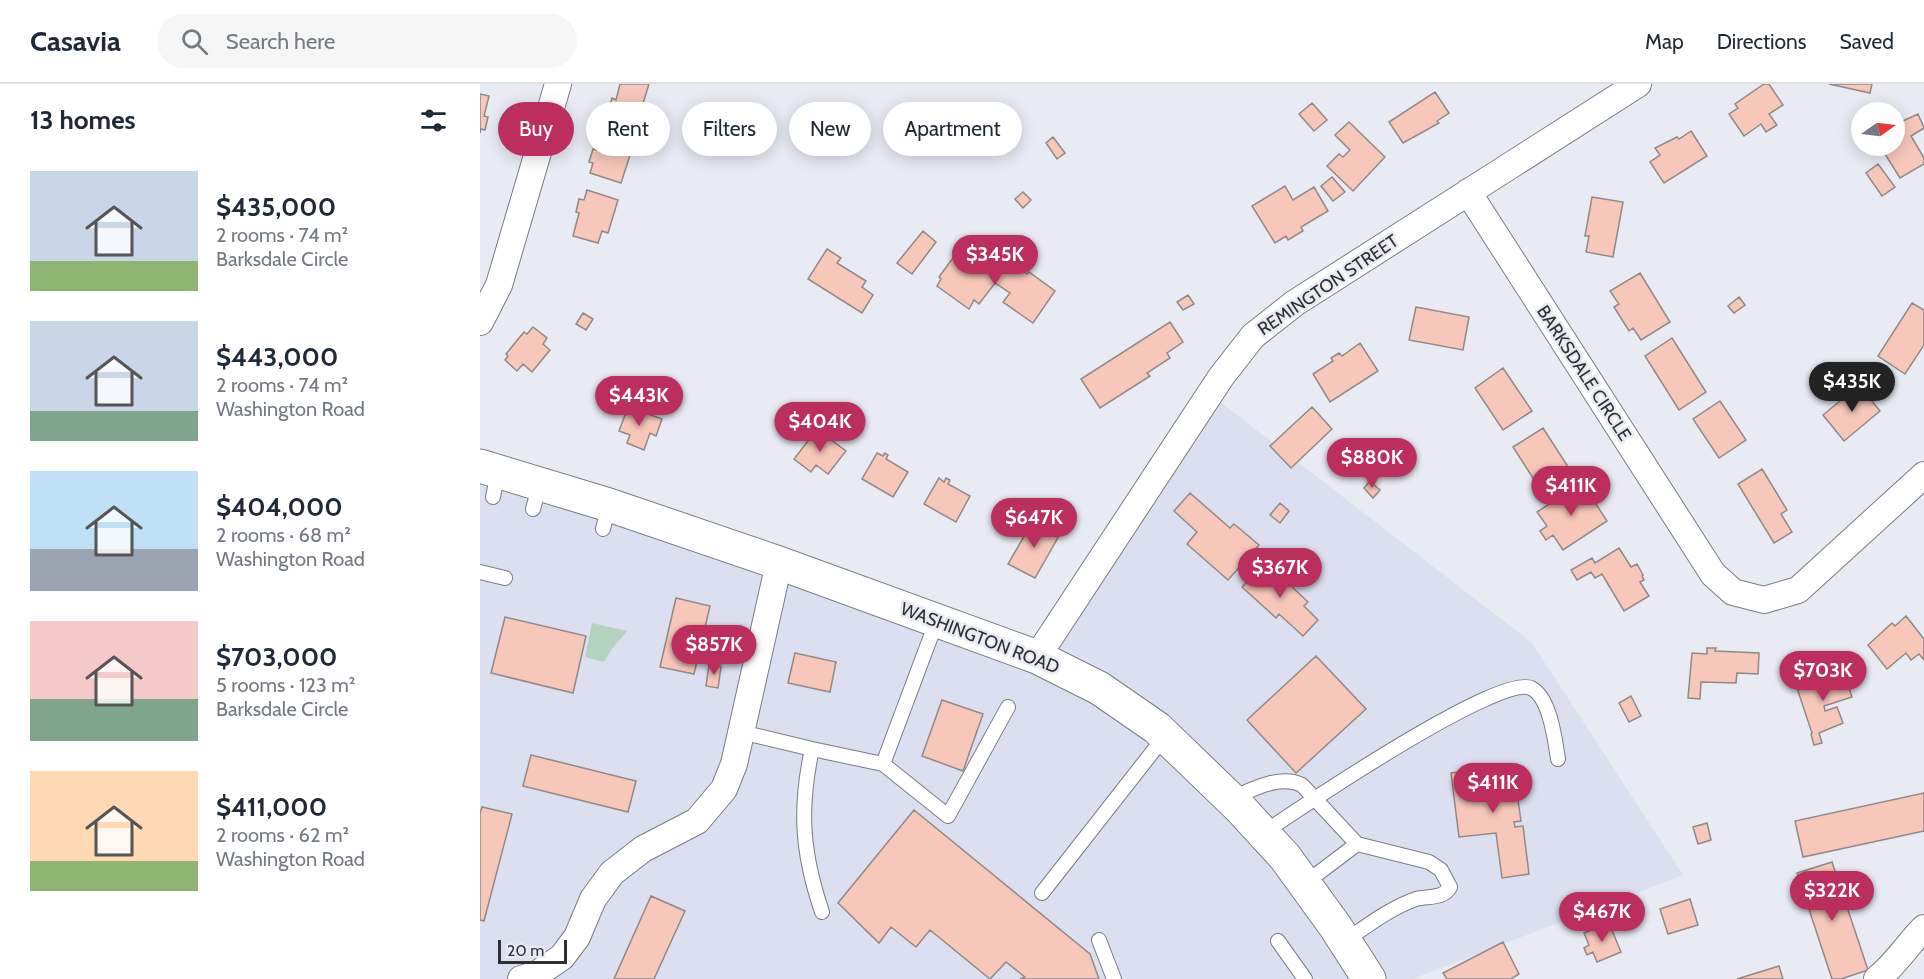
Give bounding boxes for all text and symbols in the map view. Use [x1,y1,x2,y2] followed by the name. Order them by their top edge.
[157,14,577,68] search box
[30,24,121,58] text: Casavia
[178,25,211,58] icon: search
[226,28,335,55] text: Search here
[1645,29,1684,54] text: Map
[1717,29,1806,54] text: Directions
[1839,29,1894,54] text: Saved
[498,102,574,156] chip: Buy
[586,102,670,156] chip: Rent
[682,102,777,156] chip: Filters
[789,102,871,156] chip: New
[883,102,1022,156] chip: Apartment
[1851,102,1905,156] north arrow
[1851,102,1905,156] map controls
[30,104,136,136] text: 13 homes
[417,104,450,137] icon: filters
[216,191,336,223] text: $435,000
[78,195,150,267] icon: home
[216,223,348,247] text: 2 rooms · 74 m²
[1254,230,1403,340] street label: REMINGTON STREET
[953,235,1037,286] pin: $345K
[966,242,1024,266] text: $345K
[216,247,348,271] text: Barksdale Circle
[1532,301,1636,445] street label: BARKSDALE CIRCLE
[216,341,338,373] text: $443,000
[78,345,150,417] icon: home
[1810,362,1894,413] pin: $435K
[1823,369,1881,393] text: $435K
[216,373,348,397] text: 2 rooms · 74 m²
[597,376,681,427] pin: $443K
[609,383,669,407] text: $443K
[216,397,365,421] text: Washington Road
[778,402,862,453] pin: $404K
[788,409,852,433] text: $404K
[1330,438,1414,489] pin: $880K
[1341,445,1403,469] text: $880K
[1529,466,1613,517] pin: $411K
[1545,473,1597,497] text: $411K
[216,491,343,523] text: $404,000
[78,495,150,567] icon: home
[992,498,1076,549] pin: $647K
[1005,505,1063,529] text: $647K
[216,523,351,547] text: 2 rooms · 68 m²
[216,547,365,571] text: Washington Road
[1238,548,1322,599] pin: $367K
[1252,555,1308,579] text: $367K
[897,598,1063,678] street label: WASHINGTON ROAD
[672,625,756,676] pin: $857K
[685,632,743,656] text: $857K
[216,641,337,673] text: $703,000
[78,645,150,717] icon: home
[1781,651,1865,702] pin: $703K
[1793,658,1853,682] text: $703K
[216,673,355,697] text: 5 rooms · 123 m²
[216,697,348,721] text: Barksdale Circle
[1451,763,1535,814] pin: $411K
[1467,770,1519,794] text: $411K
[216,791,327,823] text: $411,000
[78,795,150,867] icon: home
[216,823,349,847] text: 2 rooms · 62 m²
[216,847,365,871] text: Washington Road
[1790,871,1874,922] pin: $322K
[1804,878,1860,902] text: $322K
[1560,892,1644,943] pin: $467K
[1573,899,1631,923] text: $467K
[498,937,567,964] scale bar
[507,941,544,960] text: 20 m

